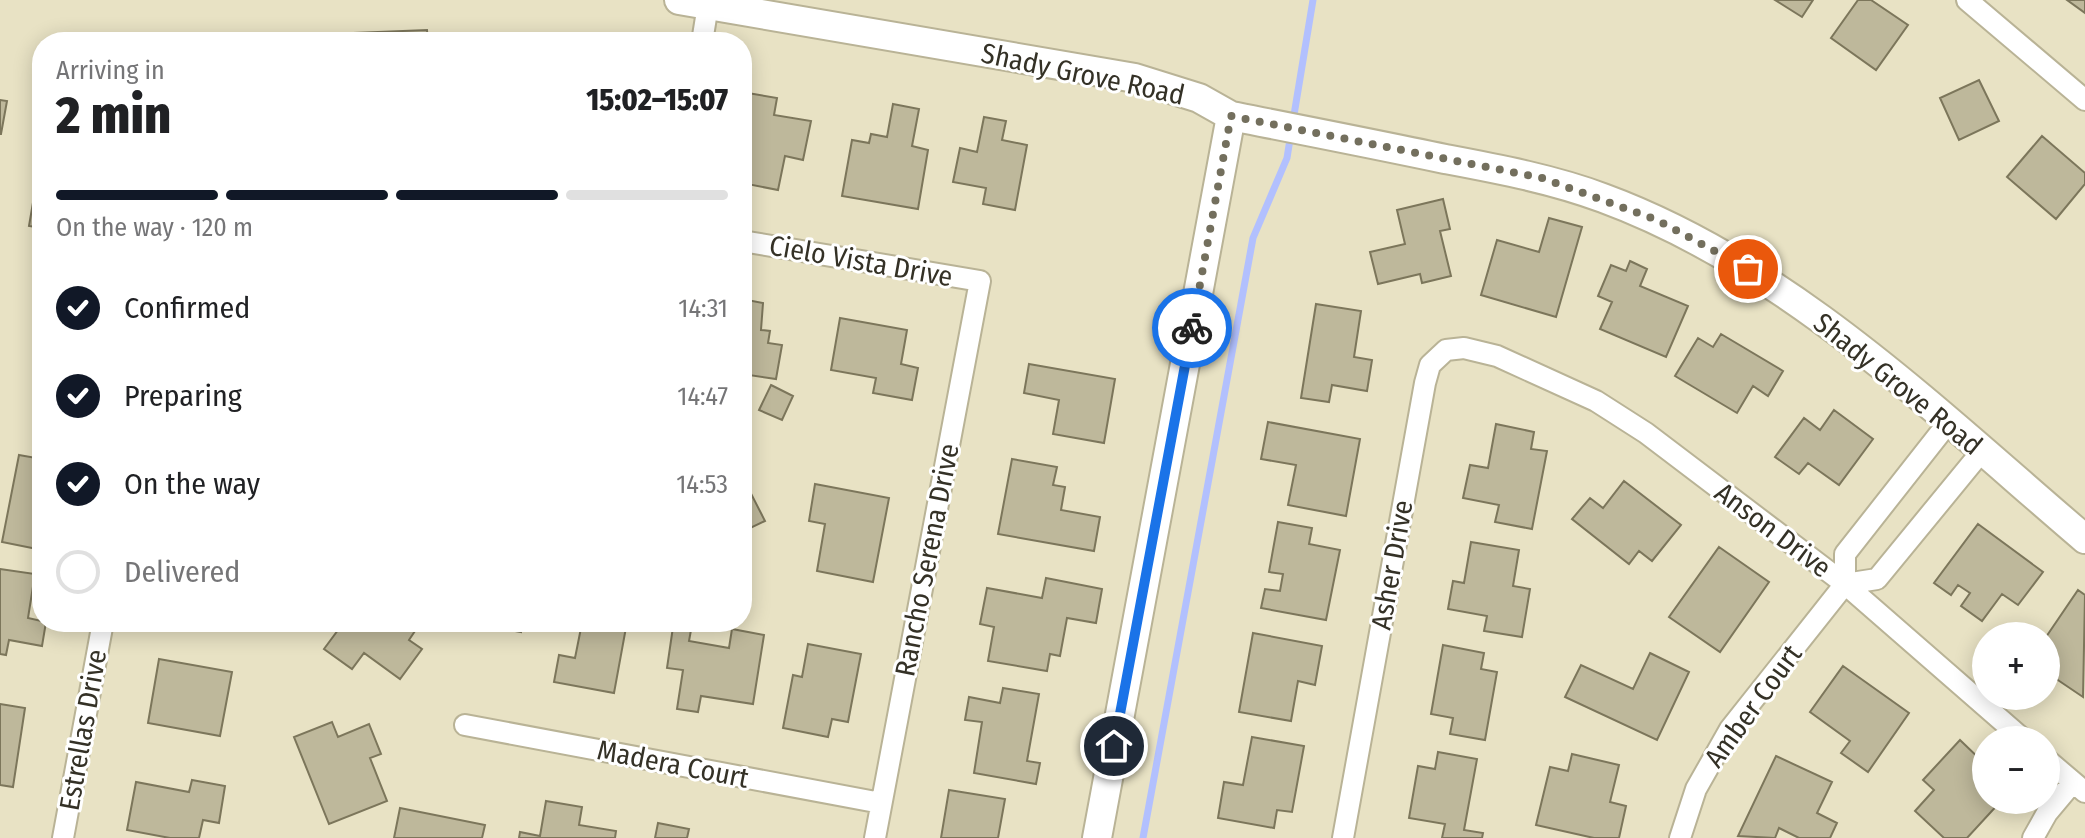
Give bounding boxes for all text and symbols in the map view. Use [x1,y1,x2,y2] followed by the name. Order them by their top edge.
[978,36,1188,112] street label: Shady Grove Road
[56,55,165,86] text: Arriving in
[586,82,728,118] text: 15:02–15:07
[56,84,171,147] text: 2 min
[56,212,253,243] text: On the way · 120 m
[767,229,955,293] street label: Cielo Vista Drive
[1714,235,1782,303] pin
[1726,247,1770,291] icon: bag
[56,286,100,330] icon: check
[1152,288,1232,368] courier
[124,290,250,326] text: Confirmed
[678,293,728,324] text: 14:31
[1170,306,1214,350] icon: bike
[1807,306,1989,462] street label: Shady Grove Road
[56,374,100,418] icon: check
[124,378,242,414] text: Preparing
[677,381,728,412] text: 14:47
[888,441,966,679] street label: Rancho Serena Drive
[56,462,100,506] icon: check
[124,466,260,502] text: On the way
[676,469,728,500] text: 14:53
[1708,476,1838,584] street label: Anson Drive
[1364,498,1420,632] street label: Asher Drive
[124,554,240,590] text: Delivered
[1972,622,2060,814] map controls
[1972,622,2060,710] button: +
[1698,638,1809,774] street label: Amber Court
[53,647,113,813] street label: Estrellas Drive
[1080,712,1148,780] pin
[1092,724,1136,768] icon: home
[1972,726,2060,814] button: −
[594,733,752,795] street label: Madera Court

